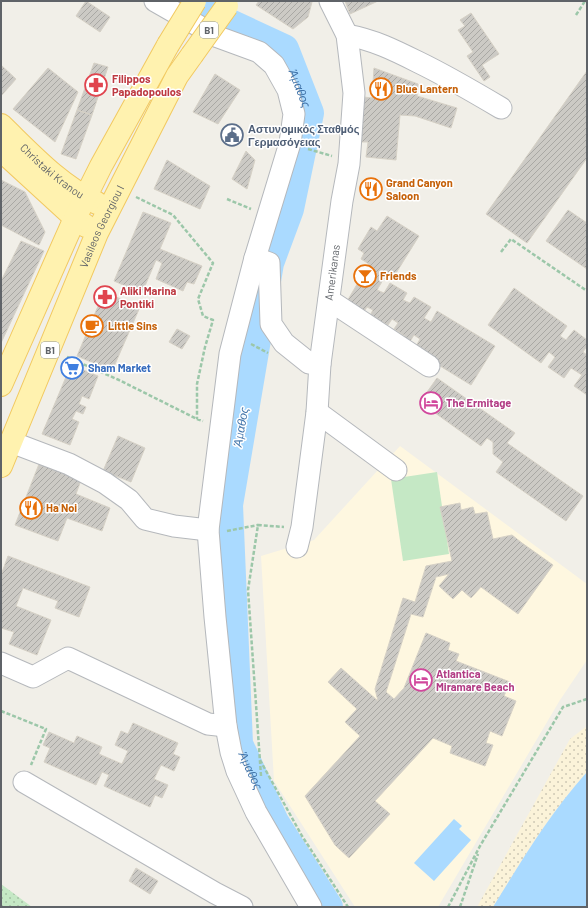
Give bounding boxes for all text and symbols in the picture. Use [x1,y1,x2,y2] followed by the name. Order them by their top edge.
[200,22,218,38] road number: B1
[286,66,314,110] water label: Άμαθος
[83,72,109,98] pharmacy icon: Filippos Papadopoulos
[112,72,182,98] place label: Filippos Papadopoulos
[368,76,394,102] restaurant icon: Blue Lantern
[396,82,458,95] place label: Blue Lantern
[219,122,245,148] public building icon: Αστυνομικός Σταθμός Γερμασόγειας
[248,122,360,149] place label: Αστυνομικός Σταθμός Γερμασόγειας
[18,141,87,201] street label: Christaki Kranou
[358,176,384,202] restaurant icon: Grand Canyon Saloon
[386,176,453,202] place label: Grand Canyon Saloon
[76,183,126,269] street label: Vasileos Georgiou I
[322,244,342,301] street label: Amerikanas
[352,263,378,289] bar icon: Friends
[380,269,417,282] place label: Friends
[92,284,118,310] pharmacy icon: Aliki Marina Pontiki
[120,284,176,310] place label: Aliki Marina Pontiki
[79,313,105,339] cafe icon: Little Sins
[108,319,158,332] place label: Little Sins
[41,342,59,358] road number: B1
[59,355,85,381] supermarket icon: Sham Market
[88,361,151,374] place label: Sham Market
[418,390,444,416] hotel icon: The Ermitage
[446,396,511,409] place label: The Ermitage
[229,406,251,449] water label: Άμαθος
[18,495,44,521] restaurant icon: Ha Noi
[46,501,77,514] place label: Ha Noi
[408,667,434,693] hotel icon: Atlantica Miramare Beach
[436,667,514,693] place label: Atlantica Miramare Beach
[236,748,266,792] water label: Άμαθος

